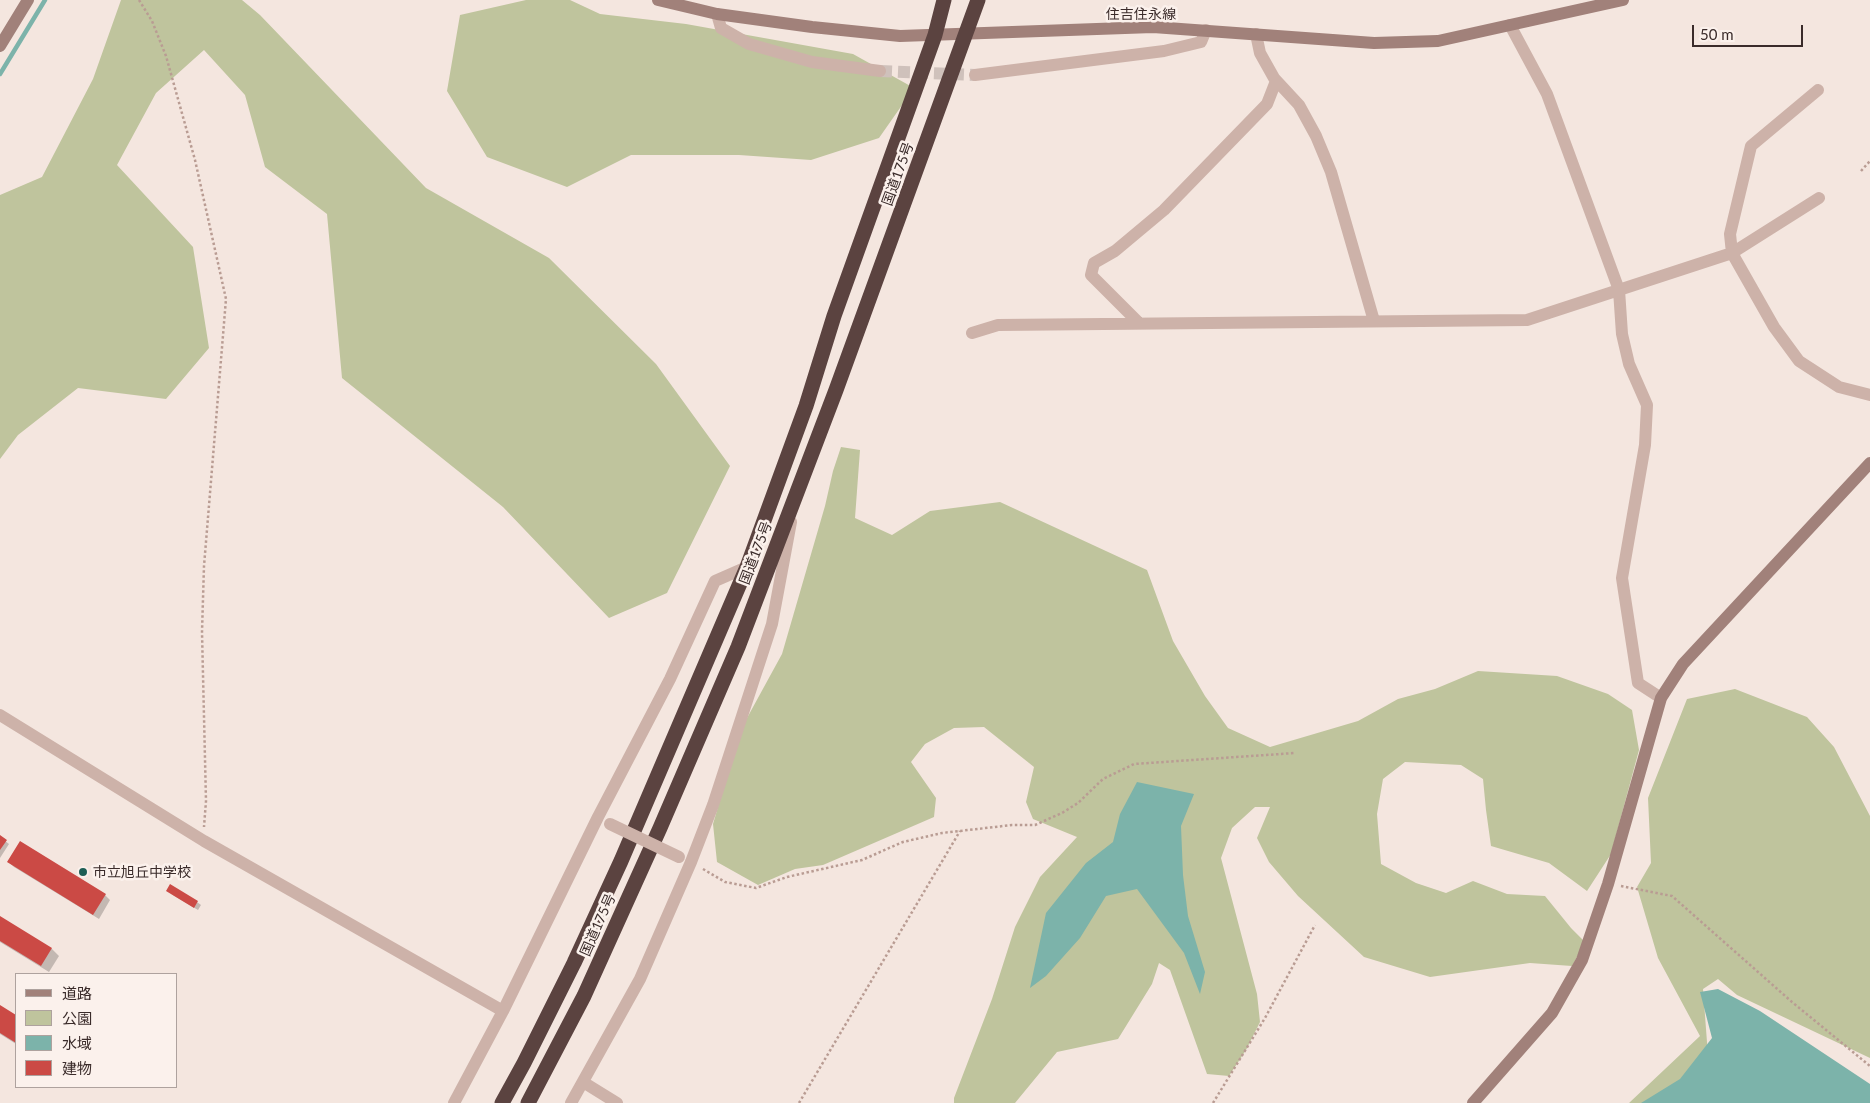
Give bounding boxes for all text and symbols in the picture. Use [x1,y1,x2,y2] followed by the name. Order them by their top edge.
[1106,6,1176,22] street label: 住吉住永線
[1695,15,1806,47] scale bar
[1700,25,1734,43] text: 50 m
[879,140,917,208] street label: 国道175号
[736,519,776,587] street label: 国道175号
[93,864,191,880] place label: 市立旭丘中学校
[77,866,89,878] marker: 市立旭丘中学校
[577,891,619,959] street label: 国道175号
[15,973,178,1088] legend
[62,984,92,1002] text: 道路
[62,1009,92,1027] text: 公園
[62,1034,92,1052] text: 水域
[62,1059,92,1077] text: 建物

